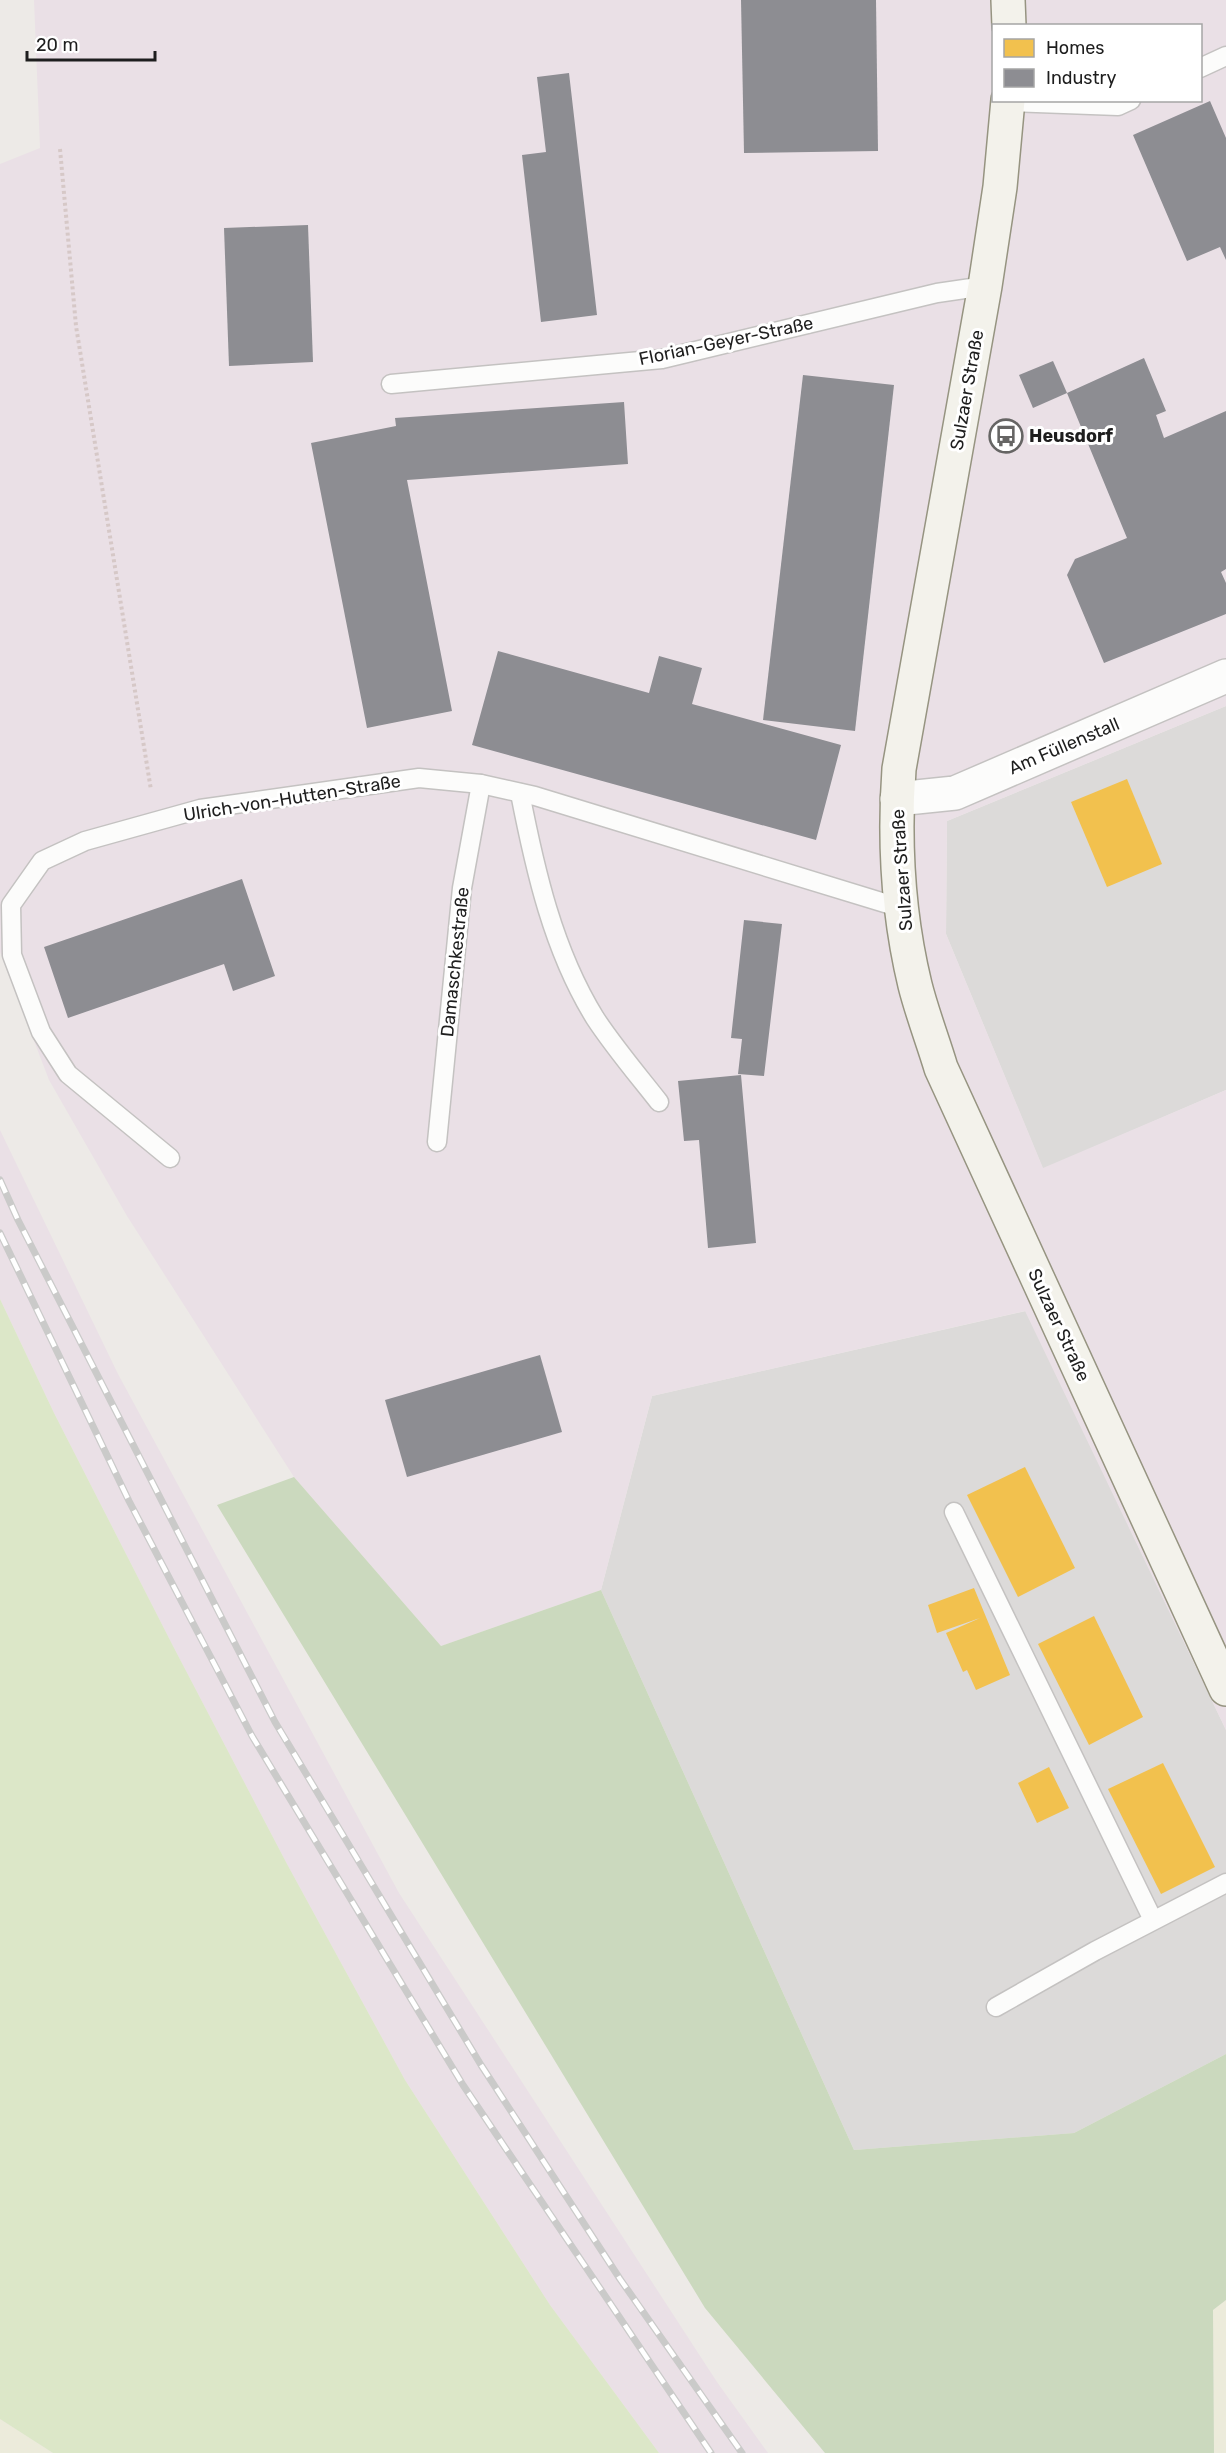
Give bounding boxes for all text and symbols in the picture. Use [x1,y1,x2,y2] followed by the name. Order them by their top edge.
[27,24,154,62] scale bar
[992,24,1202,102] legend
[36,34,78,56] text: 20 m
[1046,37,1104,59] text: Homes
[1046,67,1116,89] text: Industry
[637,312,815,370] street label: Florian-Geyer-Straße
[946,328,988,452] street label: Sulzaer Straße
[988,418,1024,454] bus stop icon: Heusdorf
[1029,425,1113,447] place label: Heusdorf
[1005,713,1123,779] street label: Am Füllenstall
[182,770,402,826] street label: Ulrich-von-Hutten-Straße
[887,808,917,932] street label: Sulzaer Straße
[436,886,474,1038] street label: Damaschkestraße
[1023,1265,1095,1385] street label: Sulzaer Straße

